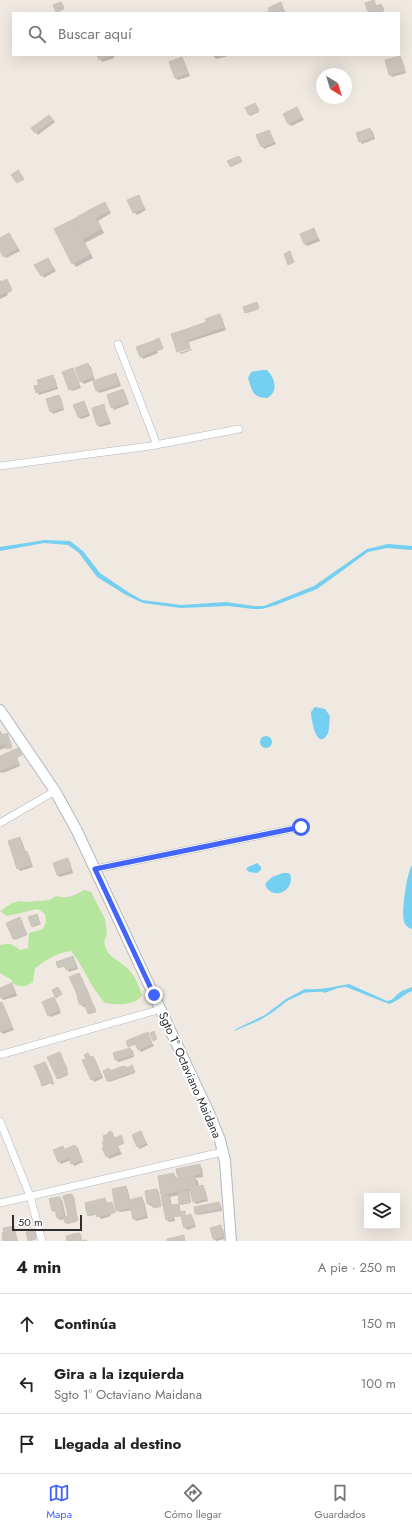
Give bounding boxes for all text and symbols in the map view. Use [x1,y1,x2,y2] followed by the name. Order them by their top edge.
[12,12,400,56] search box
[26,23,48,45] icon: search
[58,23,132,45] text: Buscar aquí
[316,68,352,104] north arrow
[292,818,310,836] route start
[145,986,163,1004] route end
[154,1009,226,1141] street label: Sgto 1° Octaviano Maidana
[364,1193,400,1229] map controls
[364,1193,400,1229] button: layers
[12,1213,82,1232] scale bar
[18,1214,43,1230] text: 50 m
[16,1255,61,1279] text: 4 min
[318,1258,396,1277] text: A pie · 250 m
[16,1313,38,1335] icon: ahead
[54,1313,116,1335] text: Continúa
[361,1314,396,1333] text: 150 m
[54,1363,184,1385] text: Gira a la izquierda
[16,1373,38,1395] icon: left
[361,1374,396,1393] text: 100 m
[54,1385,202,1404] text: Sgto 1° Octaviano Maidana
[16,1433,38,1455] icon: arrive
[54,1433,181,1455] text: Llegada al destino
[46,1482,72,1522] tab: Mapa
[164,1482,222,1522] tab: Cómo llegar
[314,1482,366,1522] tab: Guardados

